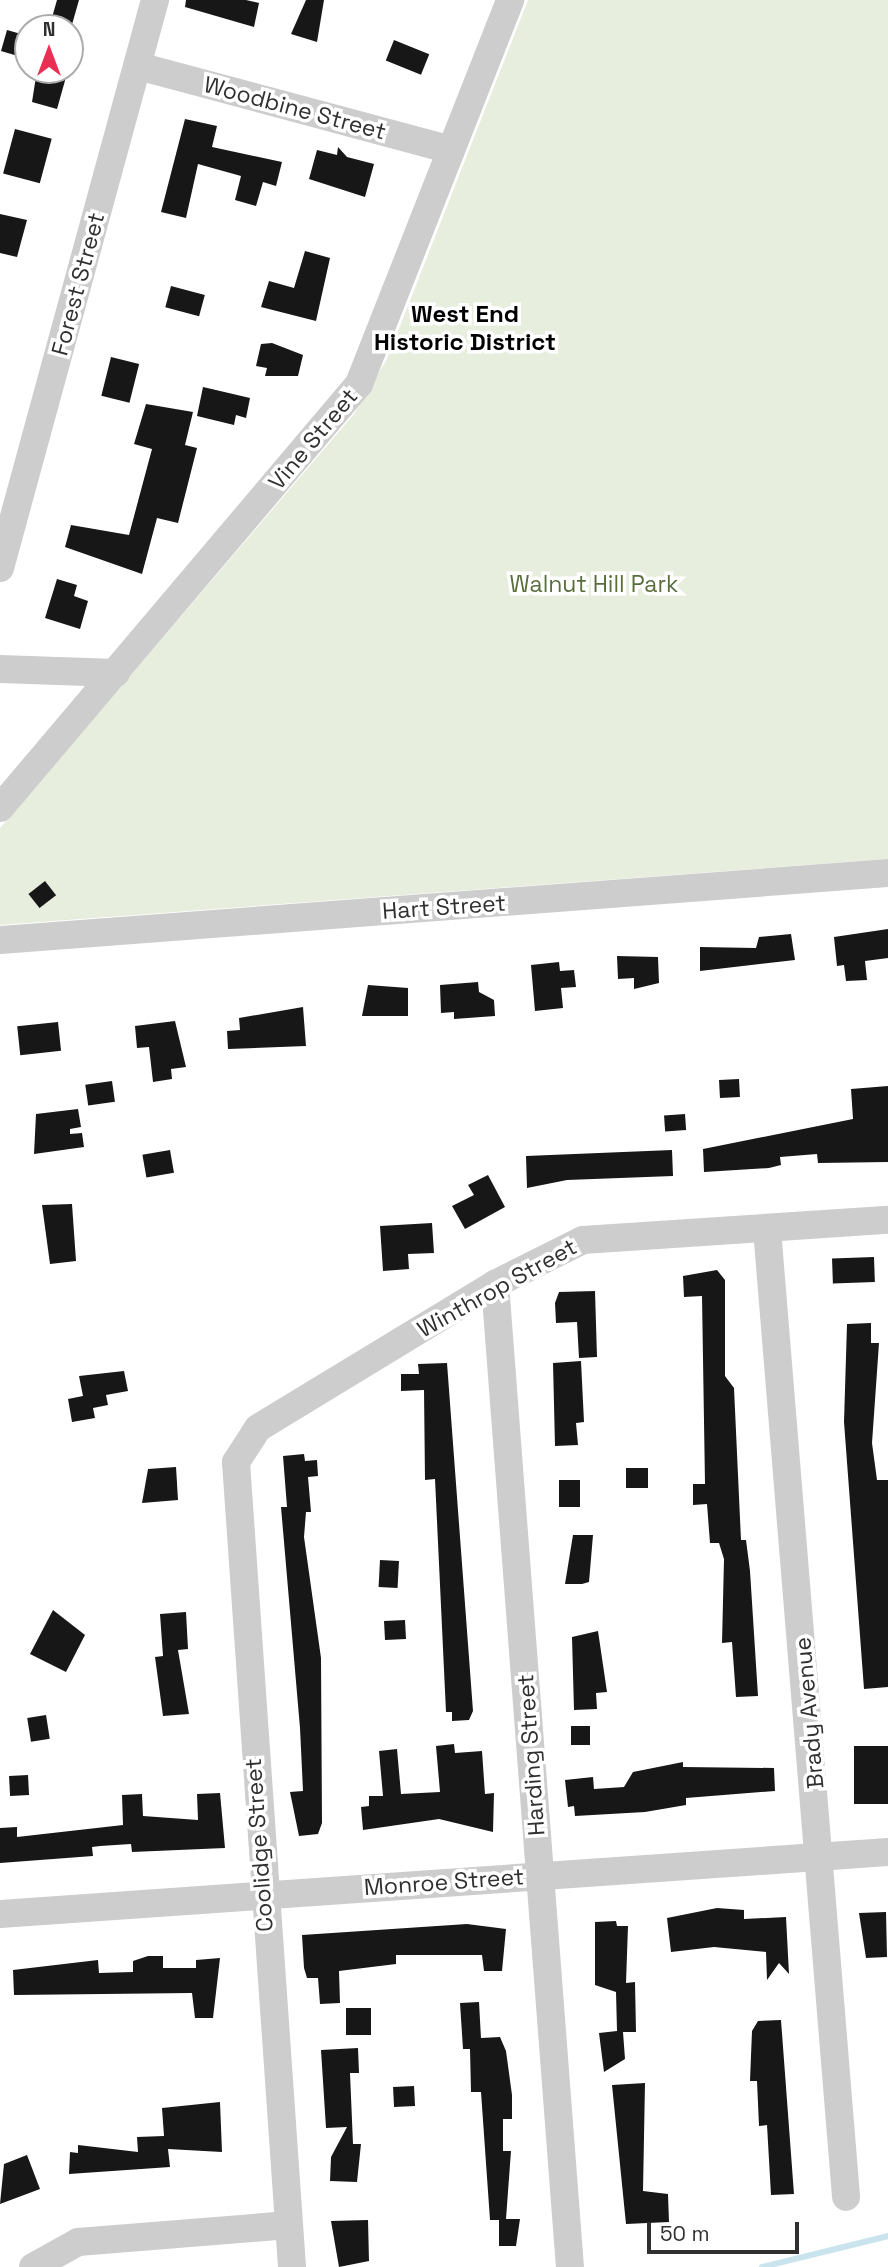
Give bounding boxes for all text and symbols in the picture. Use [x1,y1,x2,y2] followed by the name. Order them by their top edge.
[14,14,84,84] north arrow
[43,17,55,42] text: N
[201,70,389,146] street label: Woodbine Street
[46,209,110,359] street label: Forest Street
[374,300,556,356] district label: West End Historic District
[263,383,363,495] street label: Vine Street
[510,570,678,598] park label: Walnut Hill Park
[381,889,507,925] street label: Hart Street
[413,1233,581,1343] street label: Winthrop Street
[789,1636,829,1790] street label: Brady Avenue
[512,1673,550,1837] street label: Harding Street
[239,1757,279,1933] street label: Coolidge Street
[363,1863,525,1901] street label: Monroe Street
[650,2208,802,2252] scale bar
[660,2220,710,2247] text: 50 m

